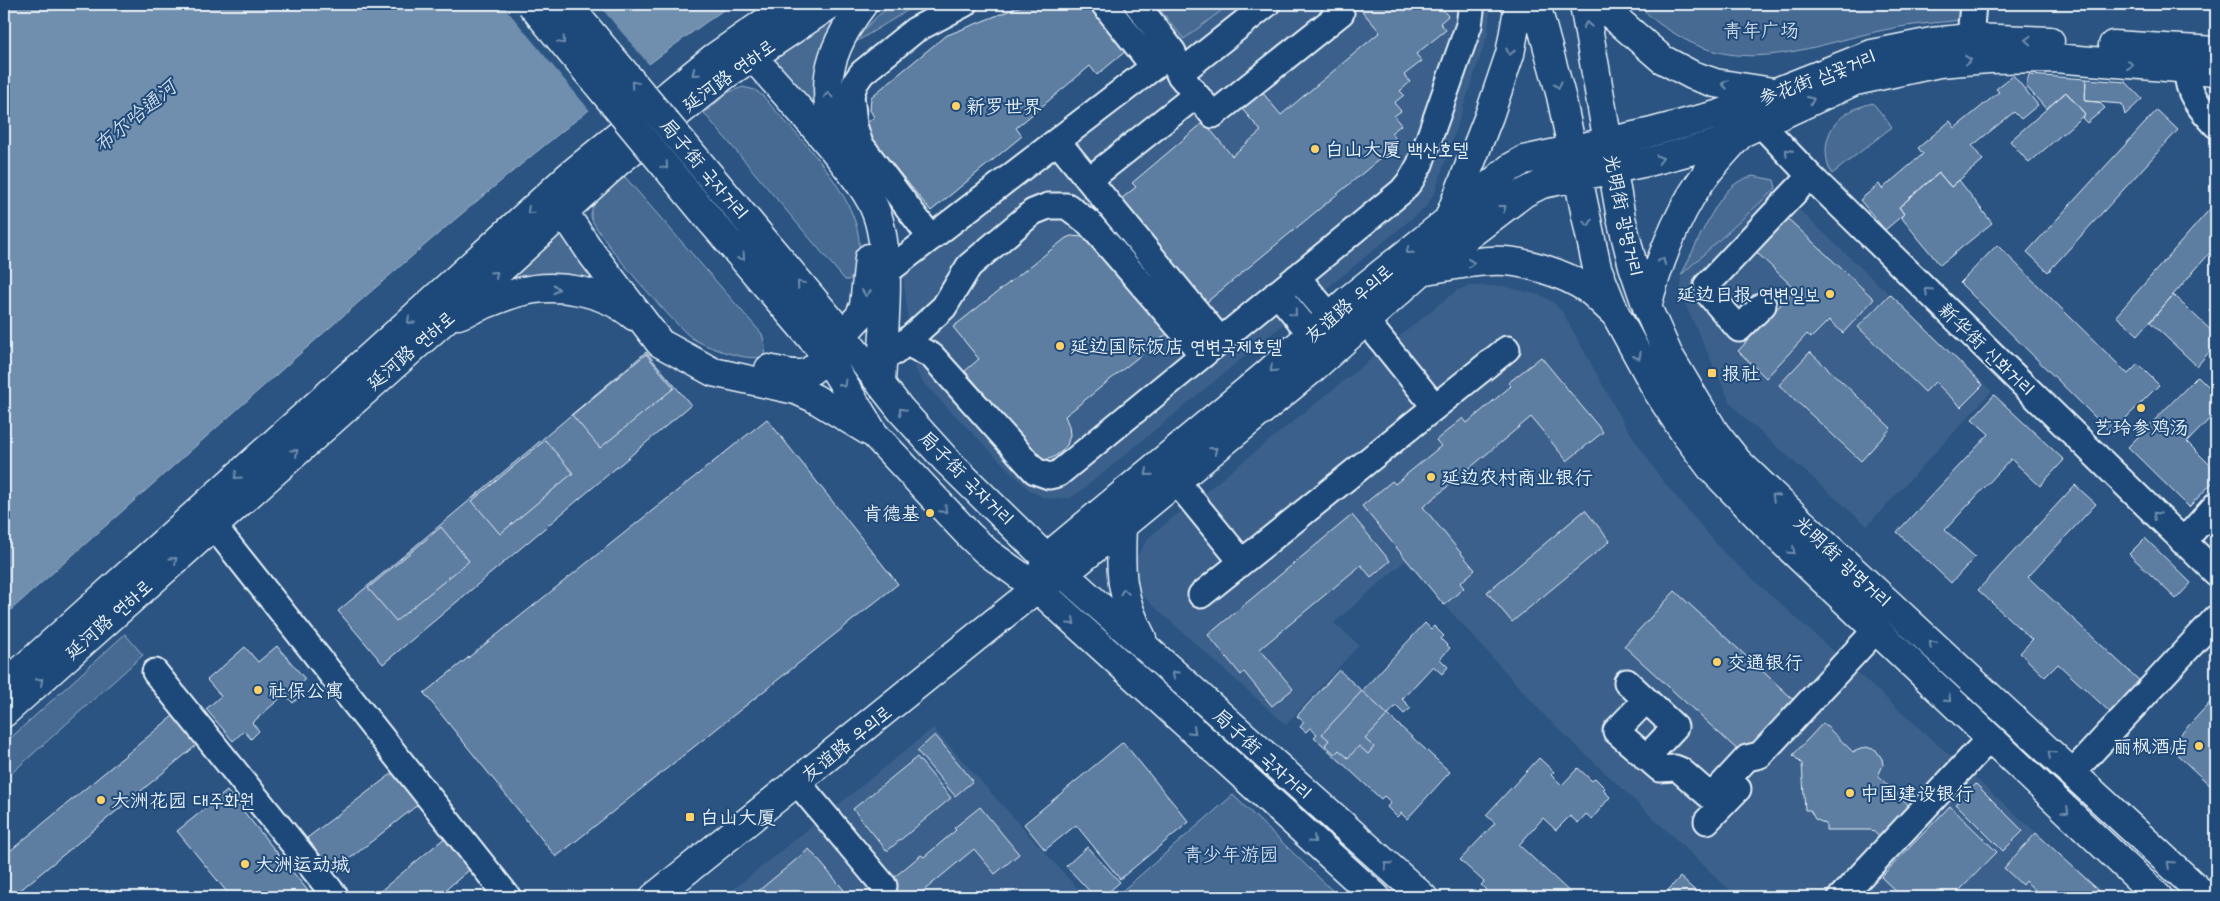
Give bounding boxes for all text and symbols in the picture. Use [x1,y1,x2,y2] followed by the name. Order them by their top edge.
[1583,20,1593,29] one-way arrow
[1723,20,1799,42] park label: 青年广场
[2024,34,2032,45] one-way arrow
[678,35,779,117] street label: 延河路 연하로
[556,36,565,45] one-way arrow
[1755,45,1879,111] street label: 参花街 삼꽃거리
[1505,47,1516,56] one-way arrow
[1964,55,1972,66] one-way arrow
[2126,59,2134,70] one-way arrow
[692,68,701,76] one-way arrow
[90,74,183,157] water label: 布尔哈通河
[1553,80,1563,88] one-way arrow
[1720,80,1729,90] one-way arrow
[631,81,640,90] one-way arrow
[823,91,833,99] one-way arrow
[966,96,1042,118] place label: 新罗世界
[1806,96,1815,107] one-way arrow
[950,100,962,112] marker: 新罗世界
[656,115,753,224] street label: 局子街 국자거리
[1325,139,1469,161] place label: 白山大厦 백산호텔
[1309,143,1321,155] marker: 白山大厦 백산호텔
[1785,148,1794,157] one-way arrow
[1599,152,1647,278] street label: 光明街 광명거리
[1656,154,1664,164] one-way arrow
[660,161,669,170] one-way arrow
[526,205,535,214] one-way arrow
[1497,206,1506,214] one-way arrow
[1582,219,1593,228] one-way arrow
[1406,246,1415,254] one-way arrow
[736,251,745,260] one-way arrow
[1656,257,1666,266] one-way arrow
[1467,258,1475,269] one-way arrow
[1300,260,1397,348] street label: 友谊路 우의로
[489,271,498,280] one-way arrow
[798,281,806,290] one-way arrow
[552,283,560,294] one-way arrow
[1676,284,1820,306] place label: 延边日报 연변일보
[1824,288,1836,300] marker: 延边日报 연변일보
[1924,288,1933,297] one-way arrow
[861,289,872,297] one-way arrow
[1934,299,2039,401] street label: 新华街 신화거리
[362,307,459,395] street label: 延河路 연하로
[1289,308,1298,317] one-way arrow
[407,315,416,324] one-way arrow
[1070,336,1282,358] place label: 延边国际饭店 연변국제호텔
[1054,340,1066,352] marker: 延边国际饭店 연변국제호텔
[1632,351,1642,360] one-way arrow
[1270,363,1279,372] one-way arrow
[1722,363,1760,385] place label: 报社
[1706,367,1718,379] marker: 报社
[836,378,846,387] one-way arrow
[2135,402,2147,414] marker: 艺玲参鸡汤
[899,407,908,416] one-way arrow
[2093,417,2189,439] place label: 艺玲参鸡汤
[914,427,1018,531] street label: 局子街 국자거리
[1208,448,1217,456] one-way arrow
[289,449,298,458] one-way arrow
[1145,467,1154,476] one-way arrow
[1441,467,1593,489] place label: 延边农村商业银行
[234,470,243,479] one-way arrow
[1425,471,1437,483] marker: 延边农村商业银行
[1771,494,1780,503] one-way arrow
[863,503,920,525] place label: 肯德基
[938,504,947,513] one-way arrow
[924,507,936,519] marker: 肯德基
[1789,511,1895,612] street label: 光明街 광명거리
[2153,512,2162,521] one-way arrow
[1787,545,1796,554] one-way arrow
[168,557,177,566] one-way arrow
[61,575,157,664] street label: 延河路 연하로
[1119,588,1130,596] one-way arrow
[1067,616,1076,625] one-way arrow
[1928,641,1937,650] one-way arrow
[1727,652,1803,674] place label: 交通银行
[1711,656,1723,668] marker: 交通银行
[1171,671,1180,680] one-way arrow
[34,678,43,687] one-way arrow
[268,680,344,702] place label: 社保公寓
[252,684,264,696] marker: 社保公寓
[1943,693,1952,702] one-way arrow
[797,701,896,787] street label: 友谊路 우의로
[1209,705,1316,805] street label: 局子街 국자거리
[1187,725,1196,734] one-way arrow
[2113,736,2189,758] place label: 丽枫酒店
[2193,740,2205,752] marker: 丽枫酒店
[2047,751,2056,760] one-way arrow
[1860,783,1974,805] place label: 中国建设银行
[1844,787,1856,799] marker: 中国建设银行
[111,790,255,812] place label: 大洲花园 대주화원
[95,794,107,806] marker: 大洲花园 대주화원
[2061,805,2070,814] one-way arrow
[700,807,776,829] place label: 白山大厦
[684,811,696,823] marker: 白山大厦
[1308,834,1317,843] one-way arrow
[1183,844,1279,866] park label: 青少年游园
[255,854,350,876] place label: 大洲运动城
[239,858,251,870] marker: 大洲运动城
[2167,861,2176,870] one-way arrow
[1384,862,1393,871] one-way arrow

